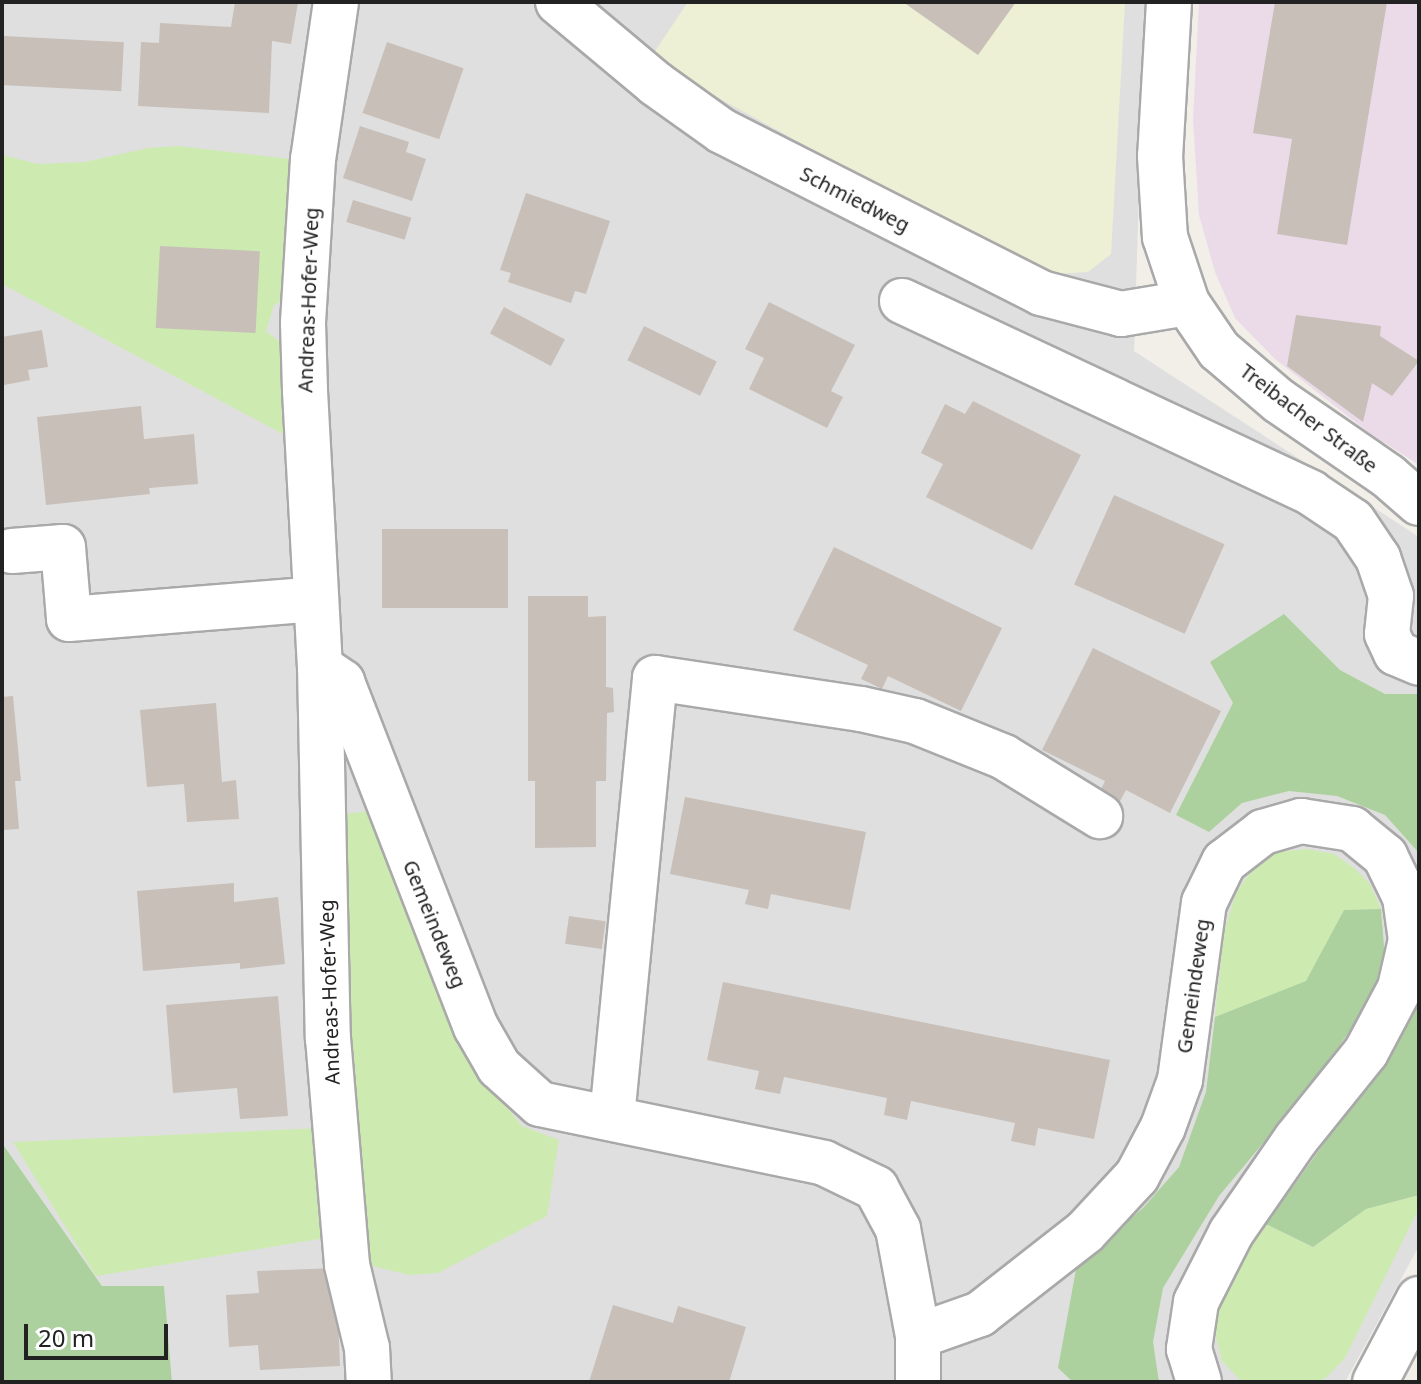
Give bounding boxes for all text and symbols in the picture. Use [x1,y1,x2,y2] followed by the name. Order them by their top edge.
[796,161,914,237] street label: Schmiedweg
[293,207,323,393] street label: Andreas-Hofer-Weg
[1236,359,1382,477] street label: Treibacher Straße
[398,857,472,991] street label: Gemeindeweg
[314,899,344,1085] street label: Andreas-Hofer-Weg
[1172,917,1214,1055] street label: Gemeindeweg
[28,1308,172,1358] scale bar
[38,1321,94,1354] text: 20 m

